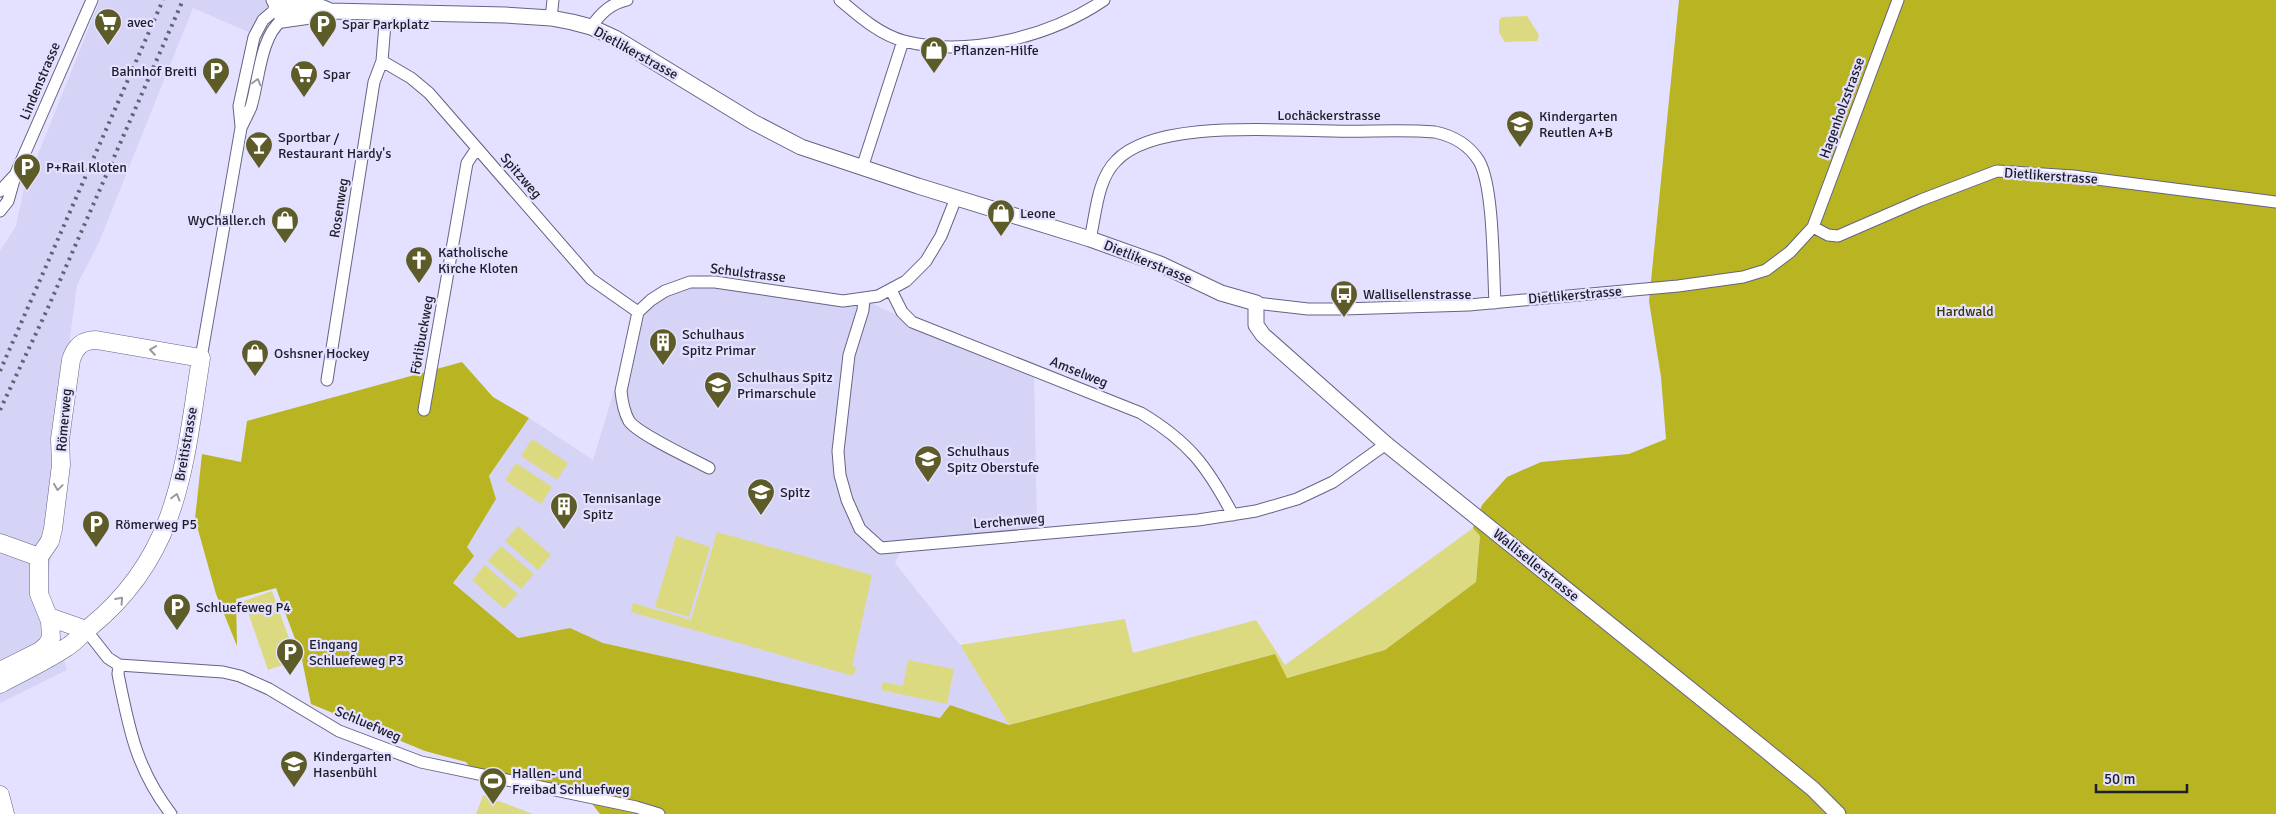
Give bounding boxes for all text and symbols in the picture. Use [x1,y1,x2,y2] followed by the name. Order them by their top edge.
[93,7,123,46] supermarket icon: avec
[308,9,338,48] parking icon: Spar Parkplatz
[127,14,154,31] place label: avec
[342,16,429,33] place label: Spar Parkplatz
[591,23,681,83] street label: Dietlikerstrasse
[919,35,949,74] shop icon: Pflanzen-Hilfe
[16,39,64,123] street label: Lindenstrasse
[953,42,1039,59] place label: Pflanzen-Hilfe
[1816,55,1868,161] street label: Hagenholzstrasse
[201,56,231,95] parking icon: Bahnhof Breiti
[289,59,319,98] supermarket icon: Spar
[111,63,197,80] place label: Bahnhof Breiti
[323,66,351,83] place label: Spar
[251,78,262,87] one-way arrow
[1277,107,1381,124] street label: Lochäckerstrasse
[1539,108,1618,141] place label: Kindergarten Reutlen A+B
[1505,109,1535,148] school or university icon: Kindergarten Reutlen A+B
[278,129,391,162] place label: Sportbar / Restaurant Hardy's
[244,130,274,169] bar icon: Sportbar / Restaurant Hardy's
[497,150,545,202] street label: Spitzweg
[12,152,42,191] parking icon: P+Rail Kloten
[46,159,127,176] place label: P+Rail Kloten
[2004,164,2098,188] street label: Dietlikerstrasse
[326,177,352,239] street label: Rosenweg
[986,198,1016,237] shop icon: Leone
[270,205,300,244] shop icon: WyChäller.ch
[1020,205,1056,222] place label: Leone
[187,212,266,229] place label: WyChäller.ch
[1101,237,1195,287] street label: Dietlikerstrasse
[438,244,518,277] place label: Katholische Kirche Kloten
[404,245,434,284] church icon: Katholische Kirche Kloten
[709,260,787,286] street label: Schulstrasse
[1329,279,1359,318] bus stop icon: Wallisellenstrasse
[1527,282,1623,308] street label: Dietlikerstrasse
[1363,286,1471,303] place label: Wallisellenstrasse
[407,294,437,376] street label: Förlibuckweg
[1936,303,1994,320] park label: Hardwald
[682,326,757,359] place label: Schulhaus Spitz Primar
[648,327,678,366] building icon: Schulhaus Spitz Primar
[240,338,270,377] shop icon: Oshsner Hockey
[149,345,157,355] one-way arrow
[274,345,370,362] place label: Oshsner Hockey
[1047,353,1111,391] street label: Amselweg
[737,369,833,402] place label: Schulhaus Spitz Primarschule
[703,370,733,409] school or university icon: Schulhaus Spitz Primarschule
[53,388,75,452] street label: Römerweg
[171,406,201,482] street label: Breitistrasse
[947,443,1039,476] place label: Schulhaus Spitz Oberstufe
[913,444,943,483] school or university icon: Schulhaus Spitz Oberstufe
[746,477,776,516] school or university icon: Spitz
[53,484,64,492] one-way arrow
[780,484,810,501] place label: Spitz
[583,490,661,523] place label: Tennisanlage Spitz
[549,491,579,530] building icon: Tennisanlage Spitz
[170,494,180,502] one-way arrow
[81,509,111,548] parking icon: Römerweg P5
[972,509,1046,533] street label: Lerchenweg
[115,516,197,533] place label: Römerweg P5
[1489,525,1583,605] street label: Wallisellerstrasse
[162,592,192,631] parking icon: Schluefeweg P4
[114,596,123,605] one-way arrow
[196,599,291,616] place label: Schluefeweg P4
[309,636,404,669] place label: Eingang Schluefeweg P3
[275,637,305,676] parking icon: Eingang Schluefeweg P3
[332,702,404,746] street label: Schluefweg
[313,748,392,781] place label: Kindergarten Hasenbühl
[279,749,309,788] school or university icon: Kindergarten Hasenbühl
[2096,762,2187,794] scale bar
[512,765,630,798] place label: Hallen- und Freibad Schluefweg
[478,766,508,805] sports icon: Hallen- und Freibad Schluefweg
[2104,770,2135,788] text: 50 m

